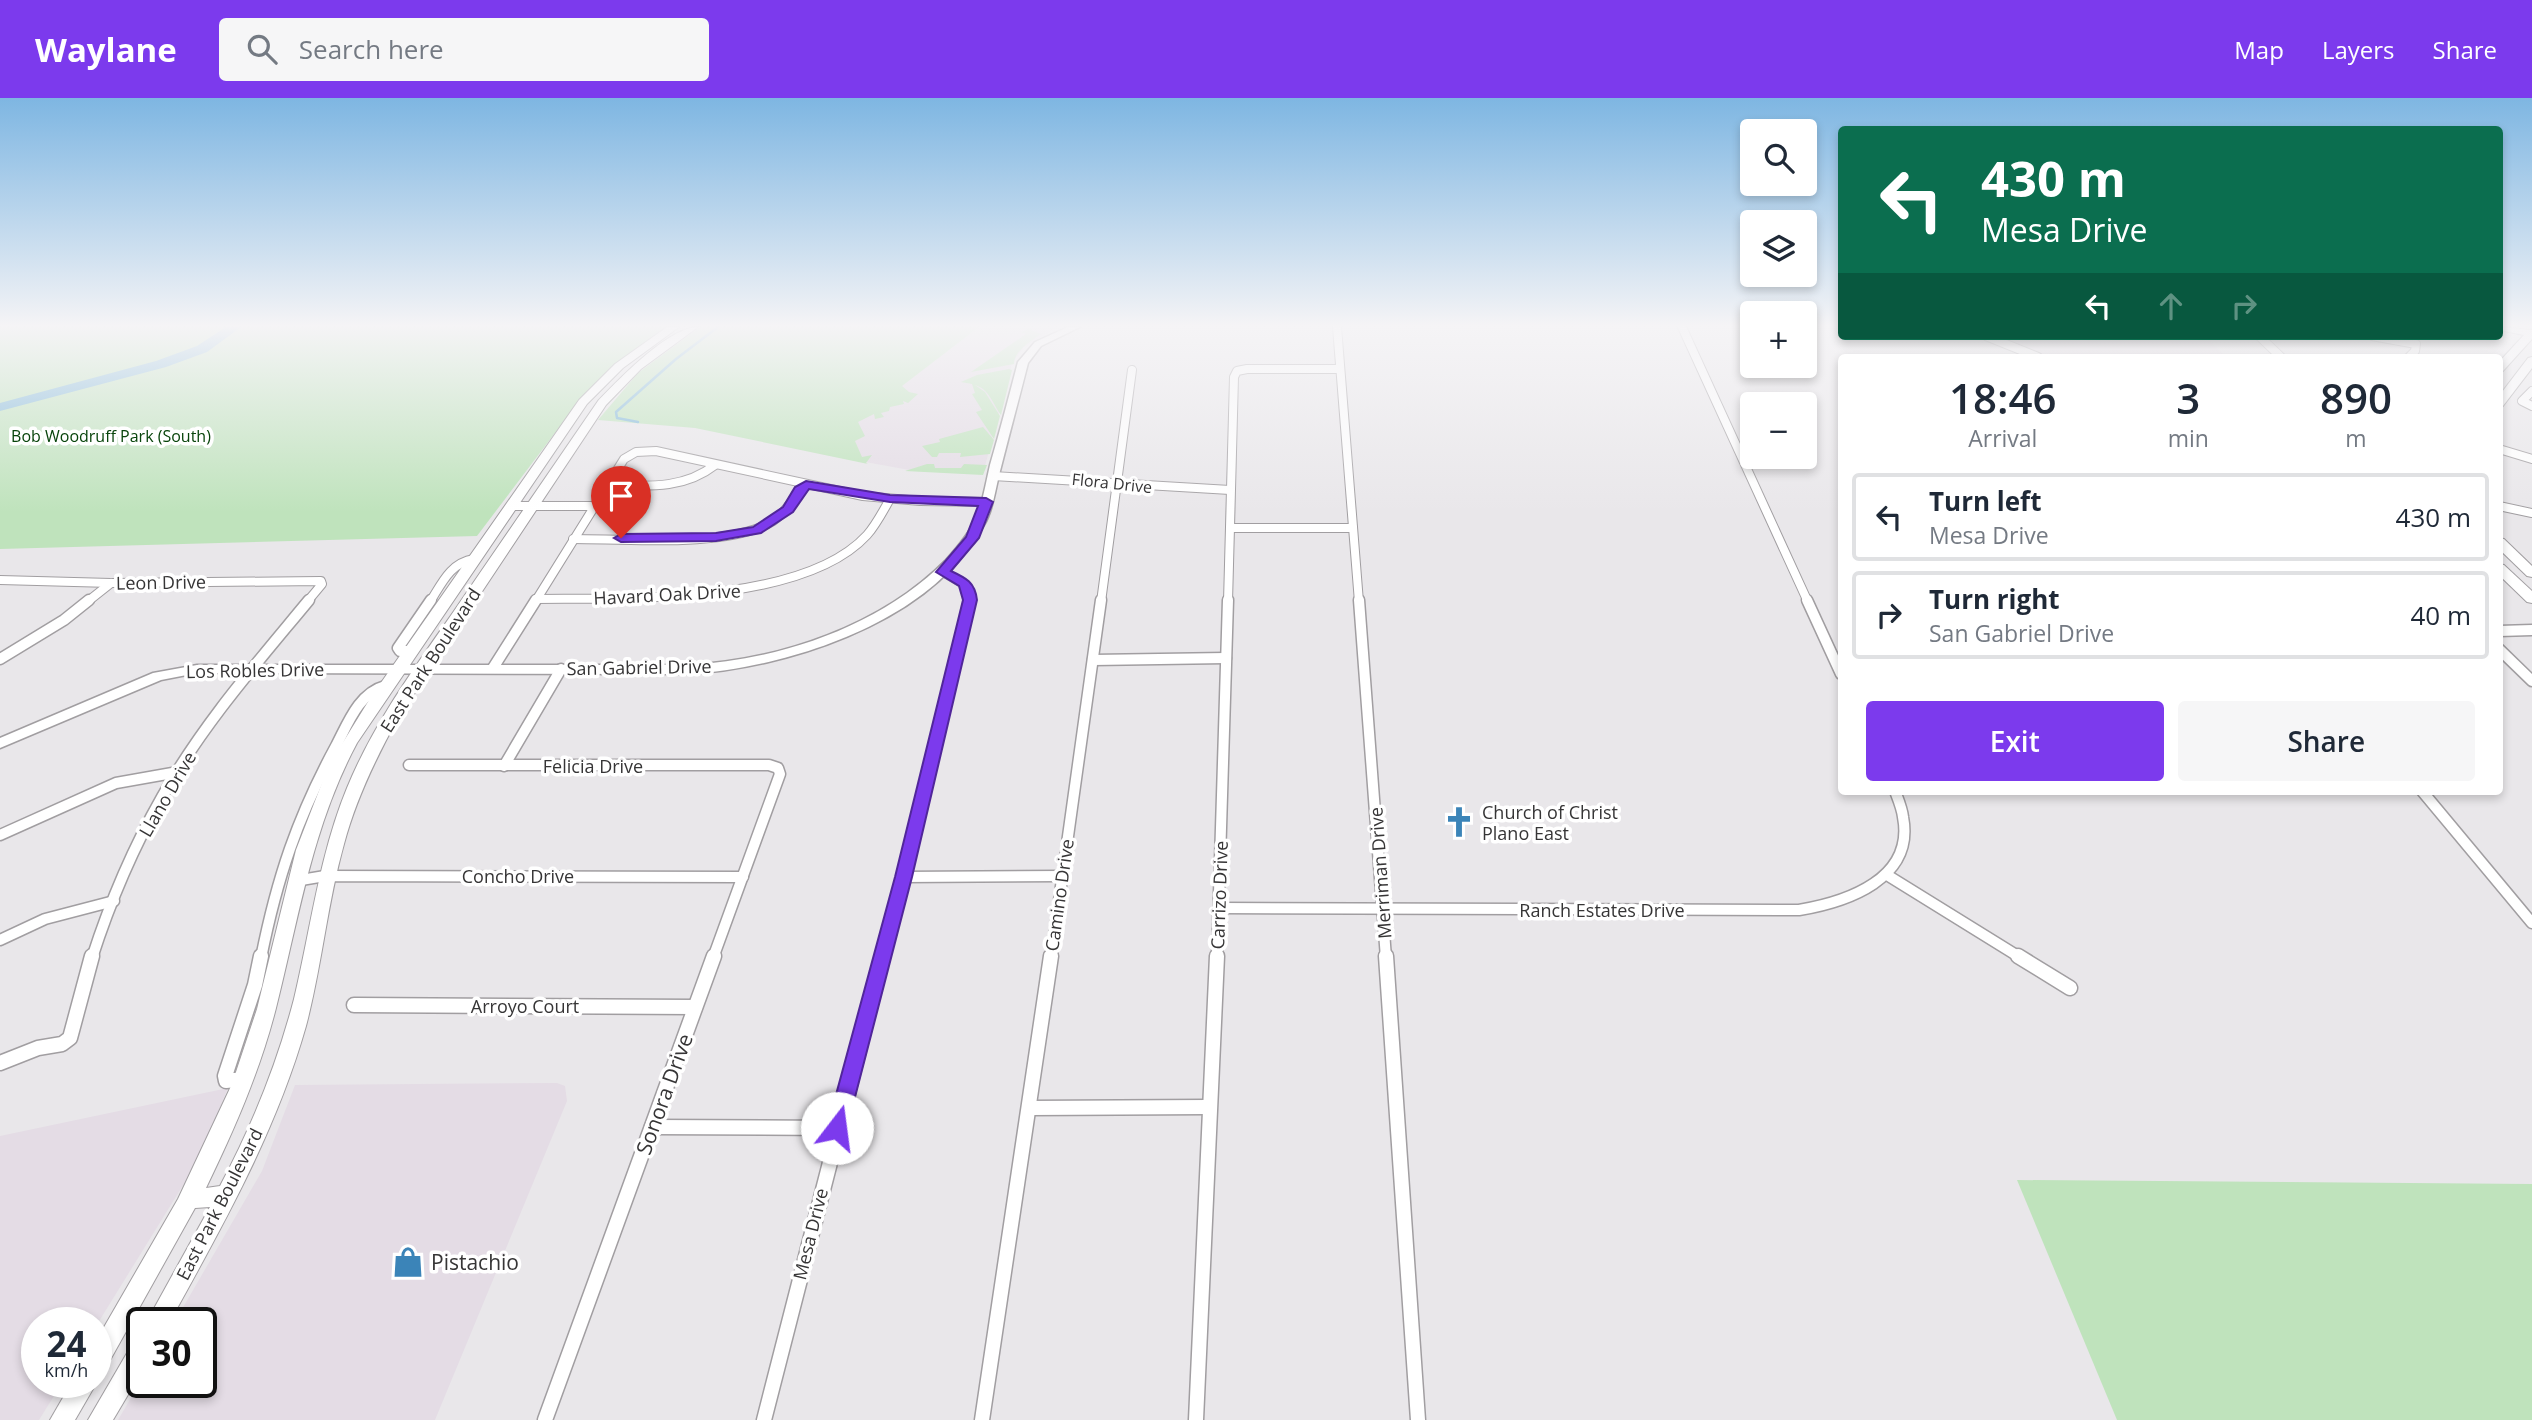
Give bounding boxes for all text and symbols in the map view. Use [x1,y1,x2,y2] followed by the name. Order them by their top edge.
[219,18,709,81] search box
[35,27,177,72] text: Waylane
[243,30,281,68] icon: search
[299,31,444,67] text: Search here
[2234,33,2284,66] text: Map
[2322,33,2395,66] text: Layers
[2433,33,2497,66] text: Share
[1740,119,1817,469] map controls
[1740,119,1817,196] button: search
[1981,145,2126,211] text: 430 m
[1866,154,1957,245] icon: left
[1981,208,2147,251] text: Mesa Drive
[1740,210,1817,287] button: layers
[2079,287,2117,325] icon: left
[2152,287,2190,325] icon: ahead
[2225,287,2263,325] icon: right
[1740,301,1817,378] button: +
[1949,369,2057,426] text: 18:46
[2176,369,2200,426] text: 3
[2320,369,2392,426] text: 890
[1740,392,1817,469] button: −
[1968,422,2037,454] text: Arrival
[2168,422,2209,454] text: min
[2345,422,2367,454] text: m
[11,425,211,447] park label: Bob Woodruff Park (South)
[591,466,651,538] pin
[1071,468,1153,498] street label: Flora Drive
[602,477,640,515] icon: arrive
[1929,483,2041,519] text: Turn left
[1870,498,1908,536] icon: left
[2396,499,2471,535] text: 430 m
[1929,519,2049,551] text: Mesa Drive
[116,569,206,595] street label: Leon Drive
[593,578,741,610] street label: Havard Oak Drive
[1929,581,2060,617] text: Turn right
[374,583,486,737] street label: East Park Boulevard
[1870,596,1908,634] icon: right
[2410,597,2471,633] text: 40 m
[1929,617,2114,649] text: San Gabriel Drive
[566,654,712,680] street label: San Gabriel Drive
[186,657,324,683] street label: Los Robles Drive
[1866,701,2164,781] button: Exit
[2178,701,2475,781] button: Share
[133,747,201,841] street label: Llano Drive
[543,754,643,778] street label: Felicia Drive
[1482,800,1618,845] place label: Church of Christ Plano East
[1442,805,1476,839] church icon: Church of Christ Plano East
[1363,806,1397,940] street label: Merriman Drive
[1039,837,1079,953] street label: Camino Drive
[1205,840,1233,950] street label: Carrizo Drive
[462,864,574,888] street label: Concho Drive
[1519,898,1685,922] street label: Ranch Estates Drive
[471,994,579,1018] street label: Arroyo Court
[629,1030,699,1158] street label: Sonora Drive
[800,1091,874,1165] position arrow
[170,1124,268,1284] street label: East Park Boulevard
[787,1186,833,1282] street label: Mesa Drive
[391,1245,425,1279] shop icon: Pistachio
[431,1248,519,1276] place label: Pistachio
[126,1307,217,1398] speed limit sign: 30
[46,1320,87,1367] text: 24
[45,1358,88,1382] text: km/h

